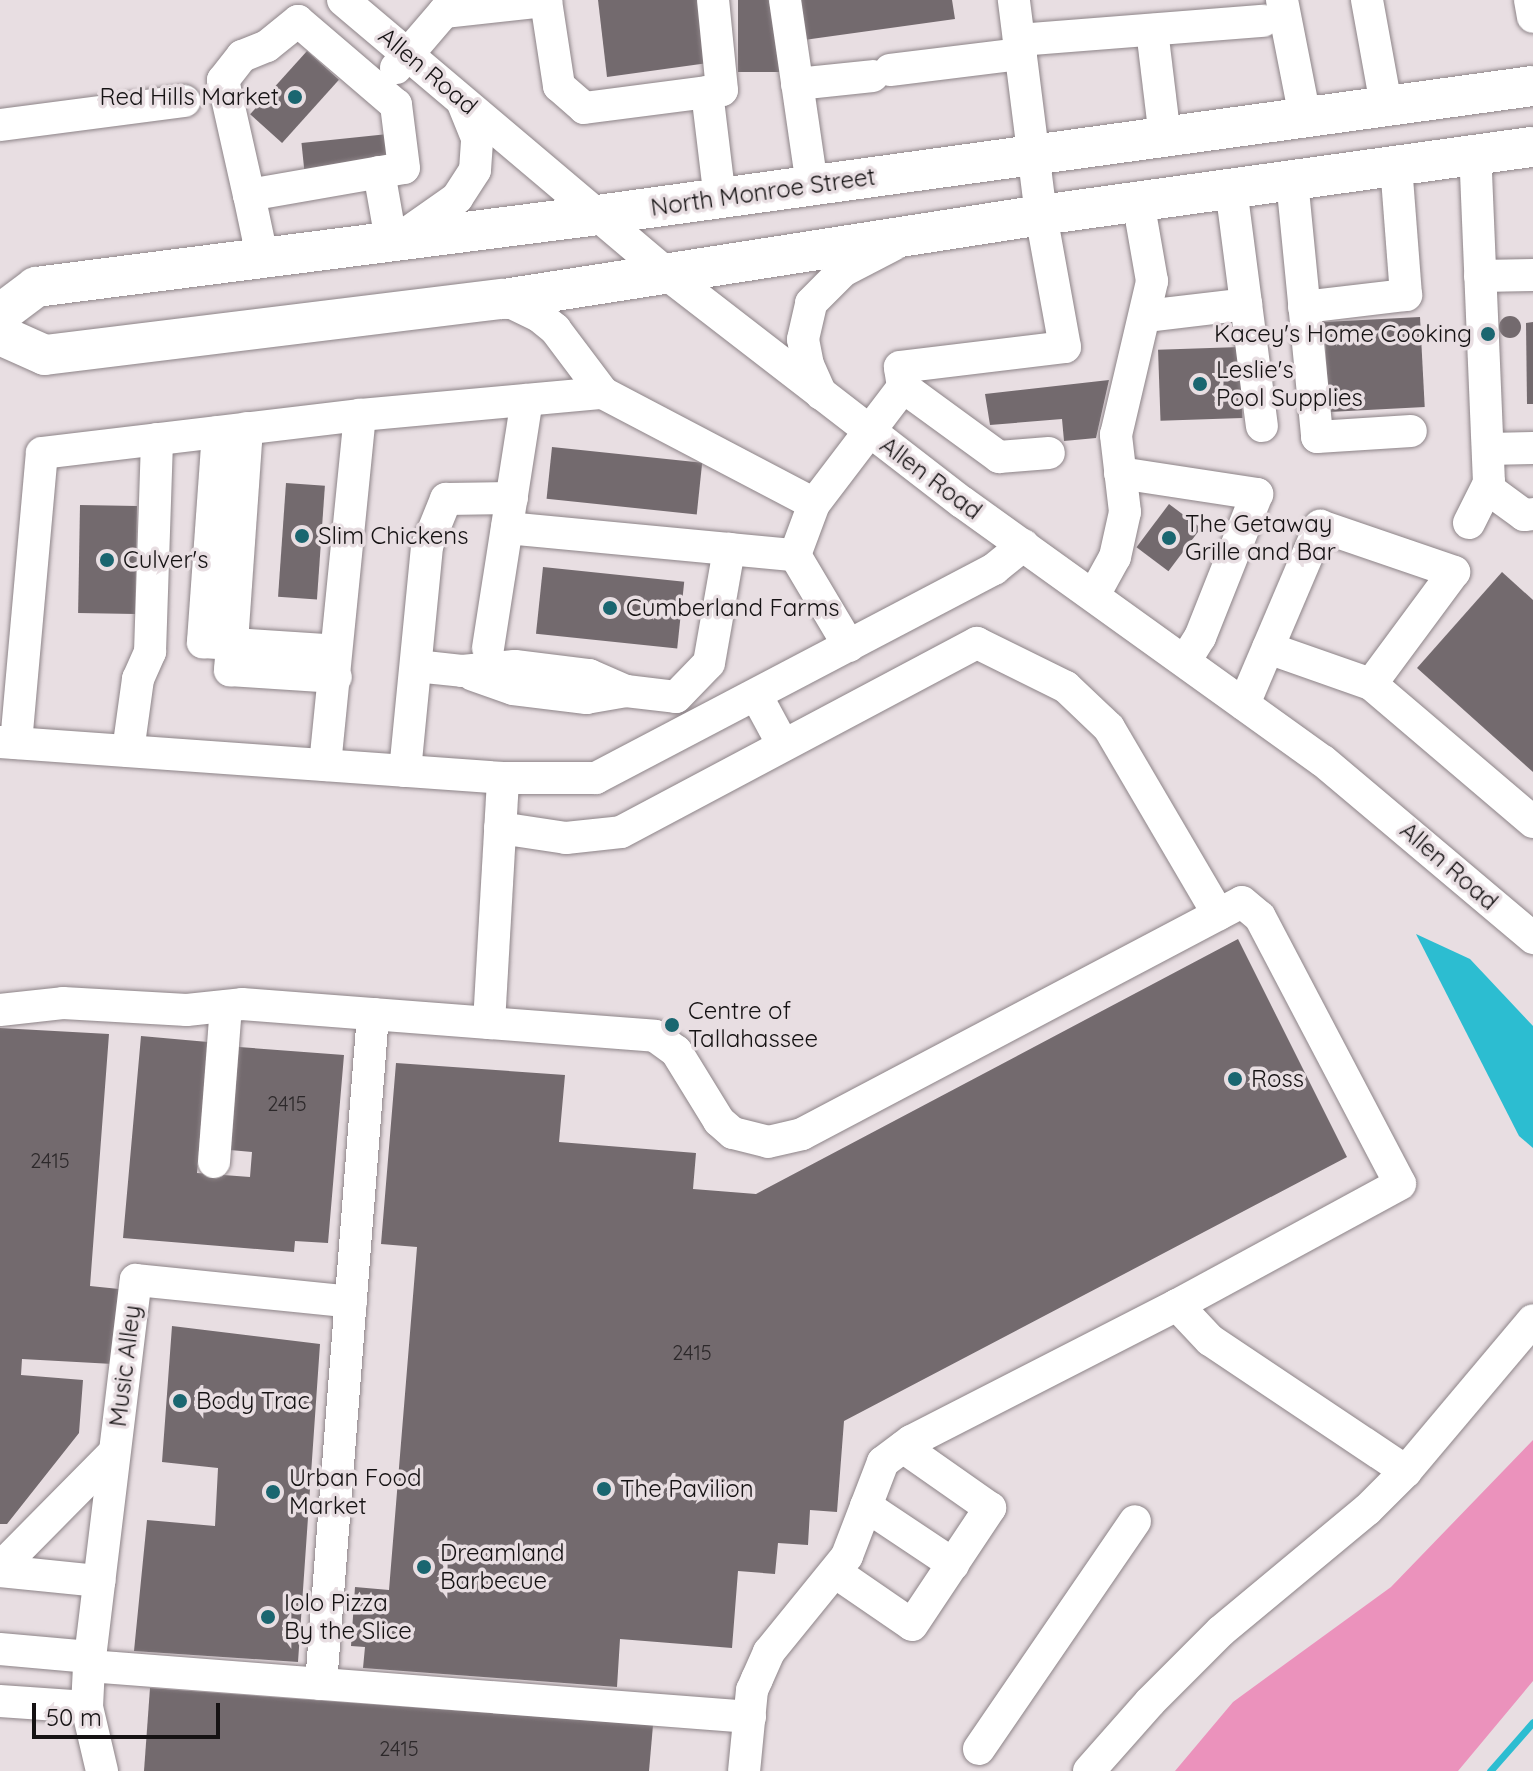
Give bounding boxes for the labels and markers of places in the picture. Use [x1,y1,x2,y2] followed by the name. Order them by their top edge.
[99,83,279,111] place label: Red Hills Market
[286,88,304,106] marker: Red Hills Market
[1214,320,1472,348] place label: Kacey's Home Cooking
[1479,325,1497,343] marker: Kacey's Home Cooking
[1216,356,1363,412] place label: Leslie's Pool Supplies
[1191,375,1209,393] marker: Leslie's Pool Supplies
[1185,510,1336,566] place label: The Getaway Grille and Bar
[318,522,468,550] place label: Slim Chickens
[293,527,311,545] marker: Slim Chickens
[1160,529,1178,547] marker: The Getaway Grille and Bar
[123,546,209,574] place label: Culver's
[98,551,116,569] marker: Culver's
[626,594,840,622] place label: Cumberland Farms
[601,599,619,617] marker: Cumberland Farms
[688,997,818,1053] place label: Centre of Tallahassee
[663,1016,681,1034] marker: Centre of Tallahassee
[1251,1065,1304,1093] place label: Ross
[1226,1070,1244,1088] marker: Ross
[196,1387,310,1415] place label: Body Trac
[171,1392,189,1410] marker: Body Trac
[289,1464,422,1520] place label: Urban Food Market
[620,1475,754,1503] place label: The Pavilion
[595,1480,613,1498] marker: The Pavilion
[264,1483,282,1501] marker: Urban Food Market
[440,1539,565,1595] place label: Dreamland Barbecue
[415,1558,433,1576] marker: Dreamland Barbecue
[284,1589,412,1645] place label: Iolo Pizza By the Slice
[259,1608,277,1626] marker: Iolo Pizza By the Slice

